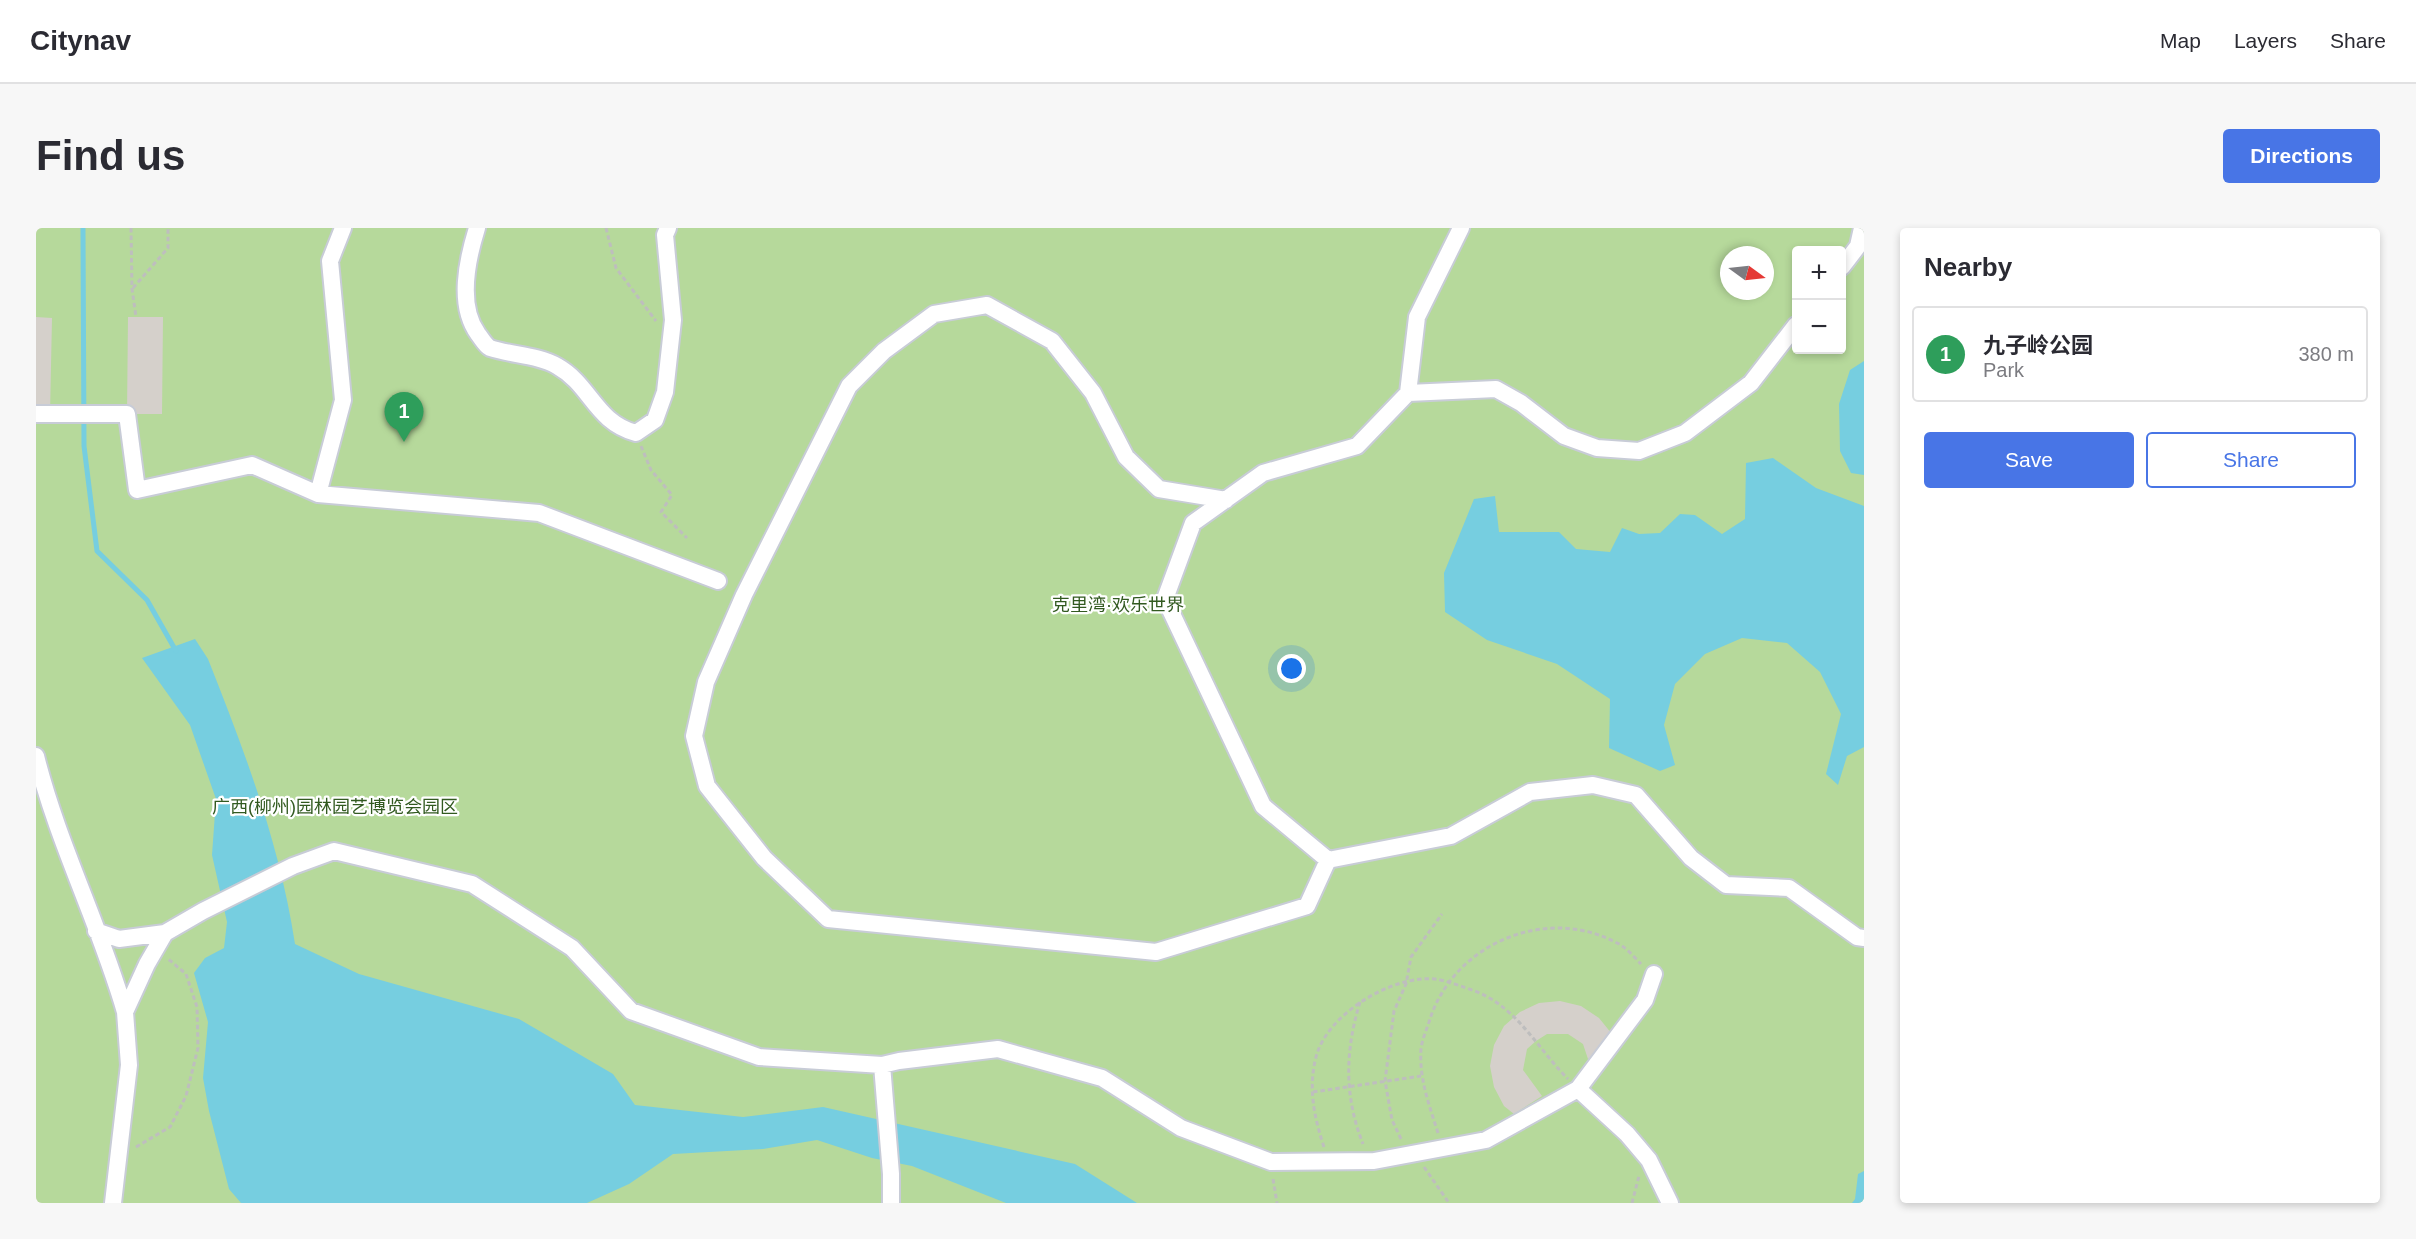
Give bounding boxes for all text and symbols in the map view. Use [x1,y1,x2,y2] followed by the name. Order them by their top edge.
[30,25,131,56] text: Citynav
[2160,29,2201,52] text: Map
[2234,29,2297,52] text: Layers
[2330,29,2386,52] text: Share
[2223,129,2380,183] button: Directions
[36,132,185,179] text: Find us
[1720,246,1774,300] north arrow
[1792,246,1846,354] map controls
[1792,246,1846,300] button: +
[1924,252,2012,282] text: Nearby
[1792,300,1846,354] button: −
[1983,333,2093,358] text: 九子岭公园
[1940,343,1951,365] text: 1
[2298,343,2354,365] text: 380 m
[1983,359,2024,381] text: Park
[384,392,424,442] pin: 1
[1924,432,2134,488] button: Save
[2146,432,2356,488] button: Share
[1052,595,1184,615] park label: 克里湾·欢乐世界
[1277,654,1306,683] your location
[212,797,458,817] park label: 广西(柳州)园林园艺博览会园区

